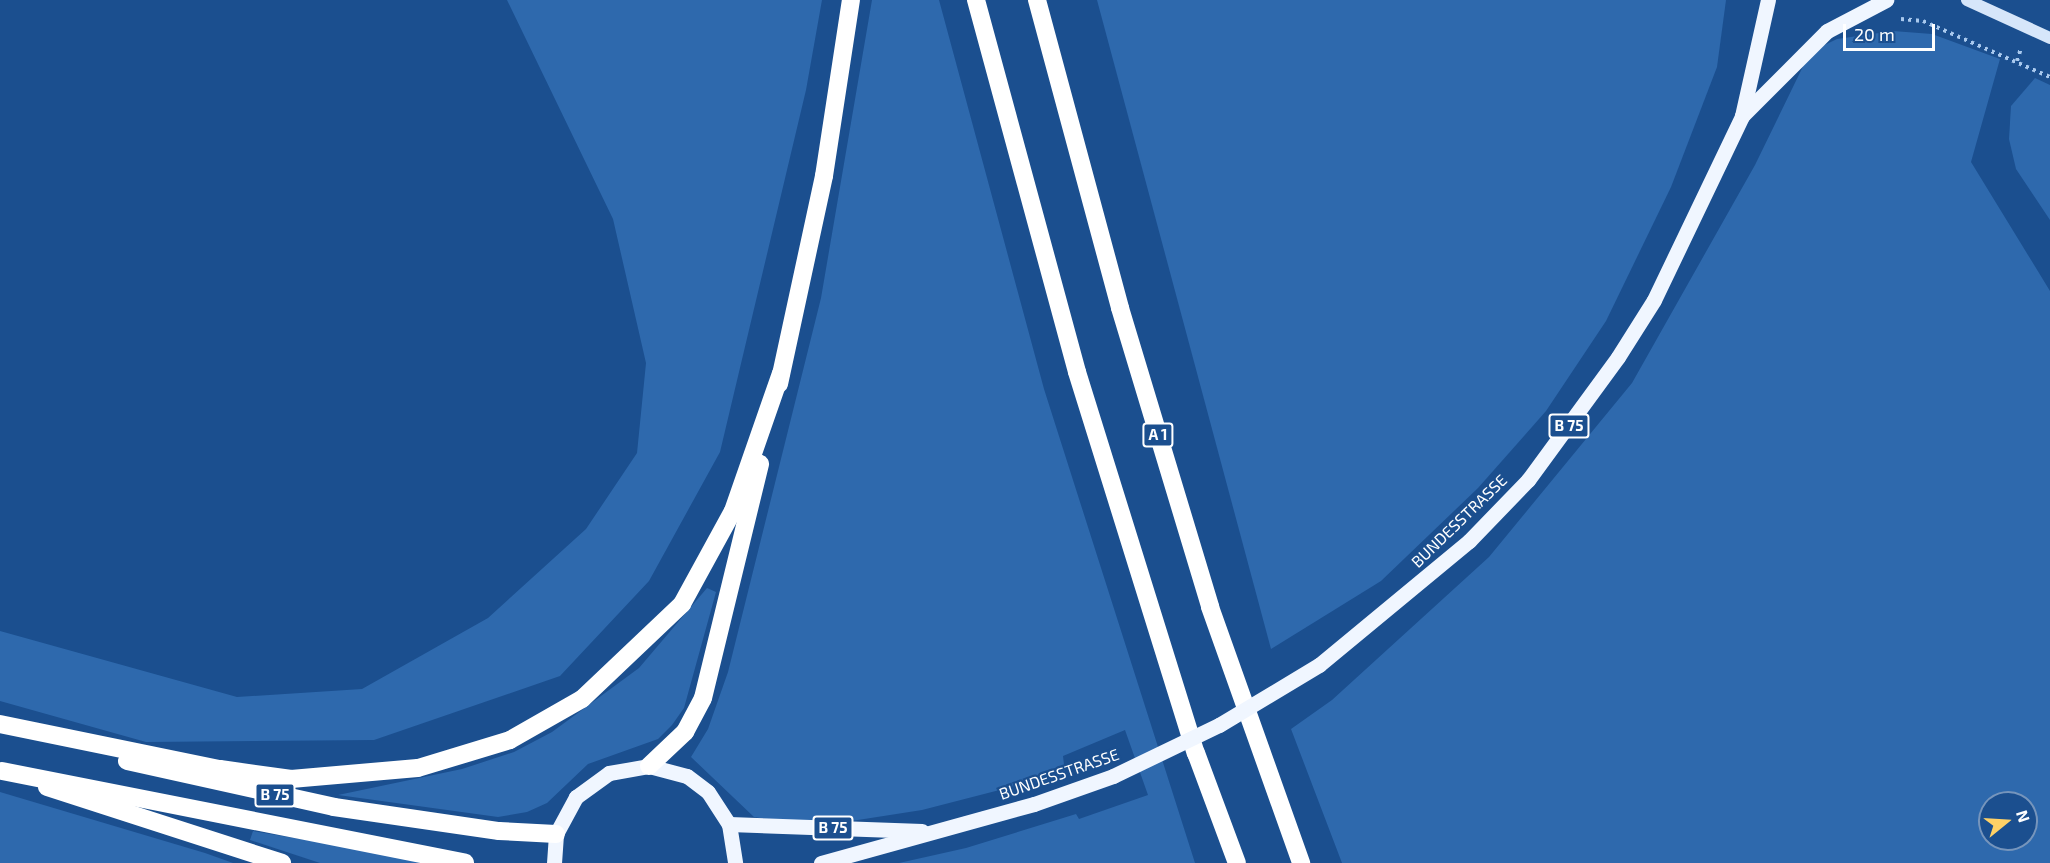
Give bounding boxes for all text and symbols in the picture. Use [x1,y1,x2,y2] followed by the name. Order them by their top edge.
[1846,12,1938,50] scale bar
[1854,23,1895,45] text: 20 m
[1548,414,1590,438] road number: B 75
[1142,423,1174,447] road number: A 1
[1407,471,1511,571] street label: BUNDESSTRASSE
[997,745,1121,803] street label: BUNDESSTRASSE
[254,783,296,807] road number: B 75
[1978,791,2038,851] north arrow
[2013,807,2035,824] text: N
[812,816,854,840] road number: B 75

